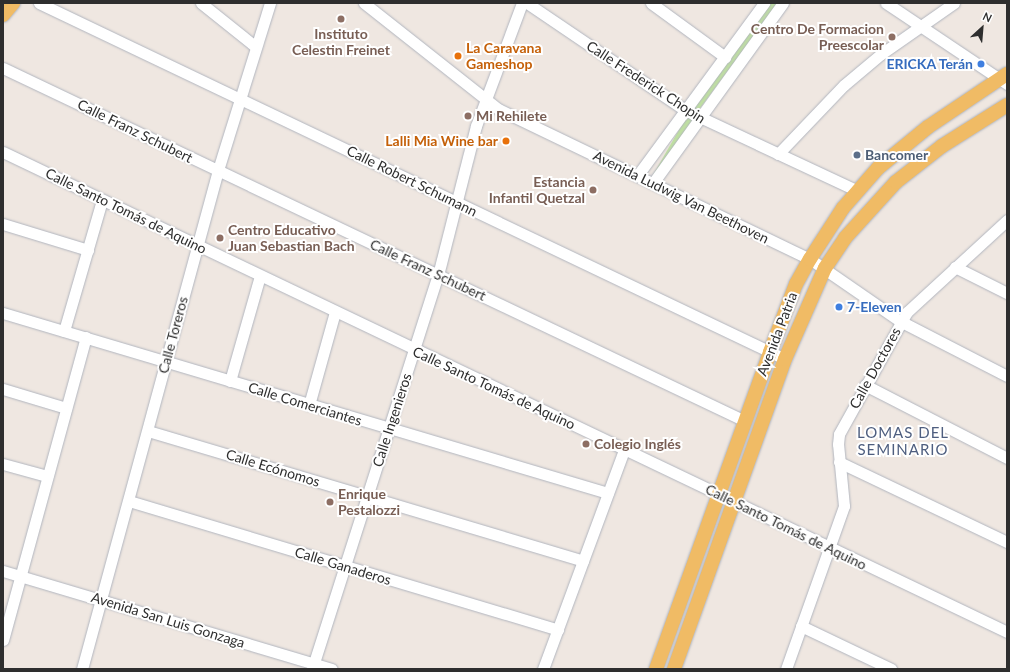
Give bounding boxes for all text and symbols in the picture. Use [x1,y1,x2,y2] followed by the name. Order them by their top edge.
[962,8,1002,48] north arrow
[981,9,994,24] text: N
[336,14,346,24] marker: Instituto Celestin Freinet
[751,21,884,54] place label: Centro De Formacion Preescolar
[292,26,390,58] place label: Instituto Celestin Freinet
[887,32,897,42] marker: Centro De Formacion Preescolar
[583,37,709,127] street label: Calle Frederick Chopin
[466,40,542,72] place label: La Caravana Gameshop
[453,51,463,61] marker: La Caravana Gameshop
[885,56,973,72] place label: ERICKA Terán
[976,59,986,69] marker: ERICKA Terán
[75,96,195,166] street label: Calle Franz Schubert
[476,108,547,124] place label: Mi Rehilete
[463,111,473,121] marker: Mi Rehilete
[385,133,498,149] place label: Lalli Mia Wine bar
[501,136,511,146] marker: Lalli Mia Wine bar
[344,142,480,220] street label: Calle Robert Schumann
[590,147,772,247] street label: Avenida Ludwig Van Beethoven
[865,147,928,163] place label: Bancomer
[852,150,862,160] marker: Bancomer
[42,164,210,258] street label: Calle Santo Tomás de Aquino
[489,174,585,206] place label: Estancia Infantil Quetzal
[588,185,598,195] marker: Estancia Infantil Quetzal
[228,222,355,254] place label: Centro Educativo Juan Sebastian Bach
[215,233,225,243] marker: Centro Educativo Juan Sebastian Bach
[367,236,489,304] street label: Calle Franz Schubert
[753,290,801,378] street label: Avenida Patria
[155,294,191,376] street label: Calle Toreros
[847,299,902,315] place label: 7-Eleven
[834,302,844,312] marker: 7-Eleven
[846,324,904,412] street label: Calle Doctores
[410,343,578,433] street label: Calle Santo Tomás de Aquino
[369,371,415,469] street label: Calle Ingenieros
[246,379,364,429] street label: Calle Comerciantes
[857,423,949,458] district label: LOMAS DEL SEMINARIO
[594,436,681,452] place label: Colegio Inglés
[581,439,591,449] marker: Colegio Inglés
[224,446,322,490] street label: Calle Ecónomos
[702,480,870,574] street label: Calle Santo Tomás de Aquino
[338,486,400,518] place label: Enrique Pestalozzi
[325,497,335,507] marker: Enrique Pestalozzi
[293,543,393,589] street label: Calle Ganaderos
[89,589,247,651] street label: Avenida San Luis Gonzaga

